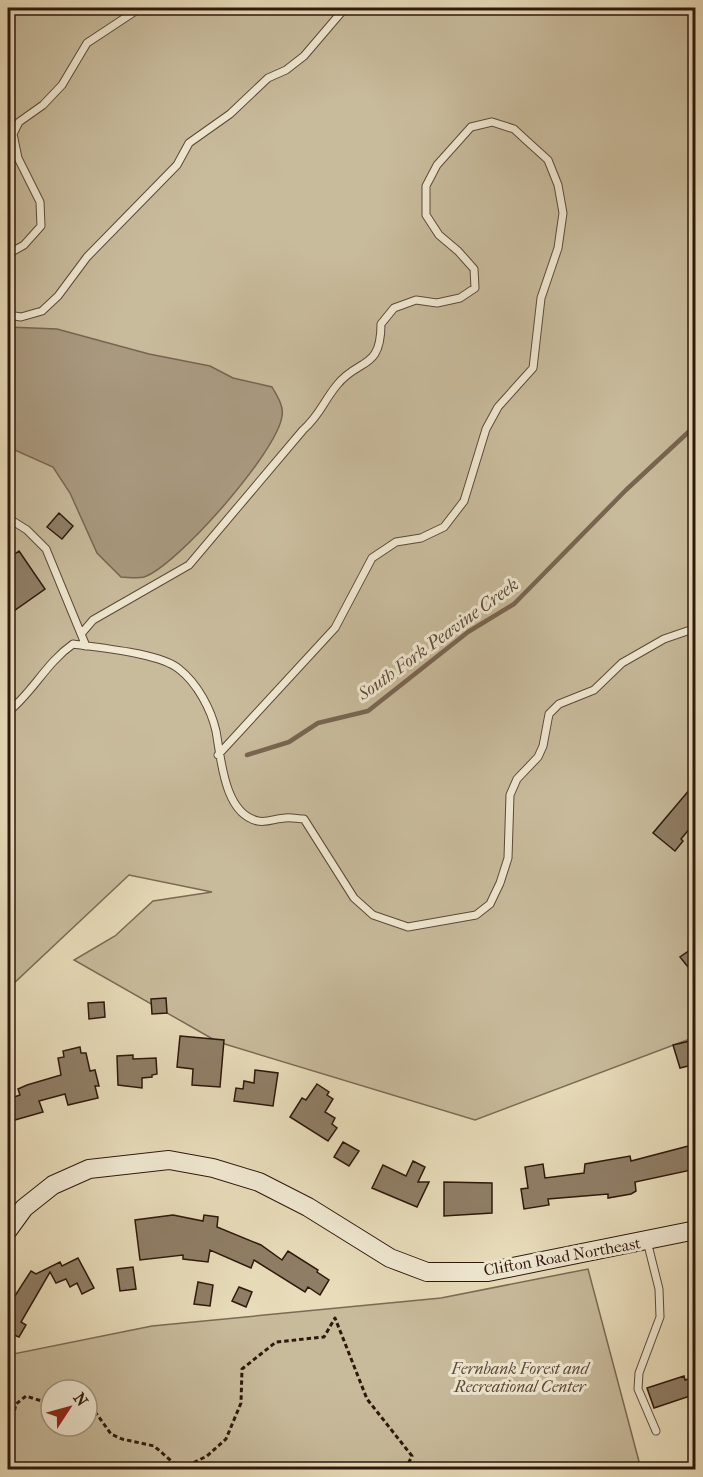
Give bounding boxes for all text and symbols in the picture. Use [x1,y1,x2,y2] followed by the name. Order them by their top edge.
[353,574,523,705] water label: South Fork Peavine Creek
[482,1233,642,1280] street label: Clifton Road Northeast
[450,1359,590,1396] park label: Fernbank Forest and Recreational Center
[39,1378,99,1438] north arrow
[69,1389,92,1411] text: N

